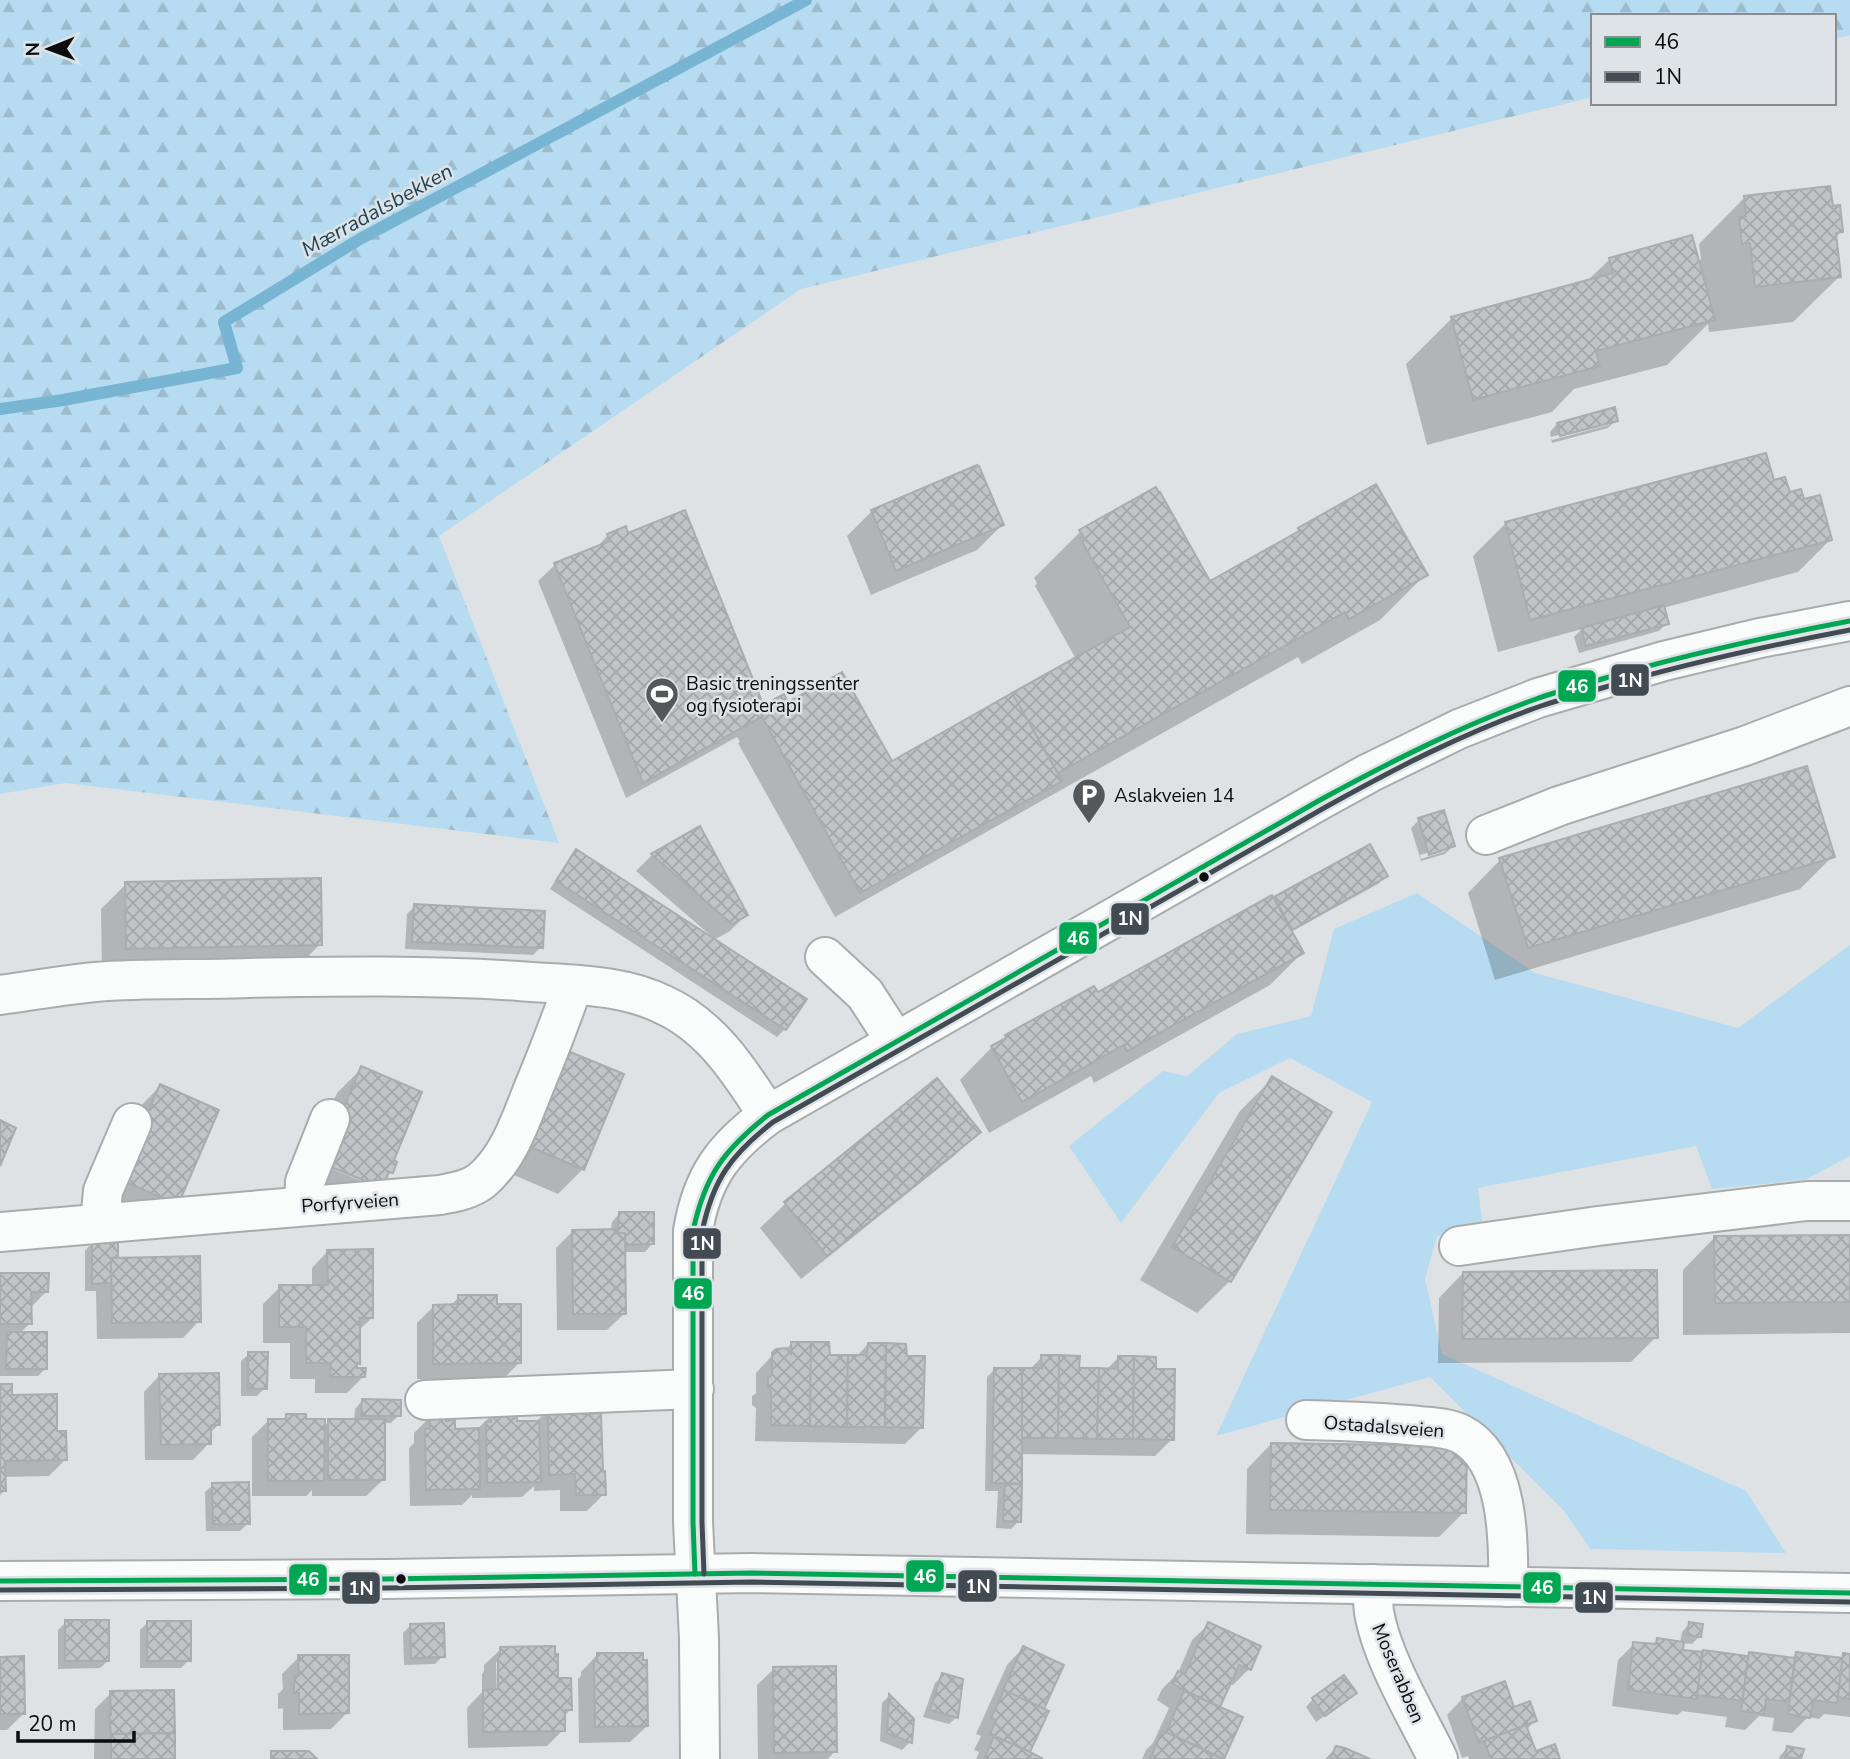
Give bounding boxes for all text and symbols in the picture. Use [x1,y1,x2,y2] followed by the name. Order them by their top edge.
[14,14,84,84] north arrow
[1591,14,1836,105] legend
[1654,28,1679,56] text: 46
[20,42,46,57] text: N
[1654,63,1682,91] text: 1N
[296,157,458,263] water label: Mærradalsbekken
[1610,663,1650,697] line badge: 1N
[1617,668,1643,694] text: 1N
[1557,669,1597,703] line badge: 46
[686,671,860,719] place label: Basic treningssenter og fysioterapi
[1566,674,1588,700] text: 46
[643,675,681,724] sports icon: Basic treningssenter og fysioterapi
[1070,776,1108,825] parking icon: Aslakveien 14
[1114,783,1235,809] place label: Aslakveien 14
[1197,870,1211,884] unlabelled marker
[1110,902,1150,936] line badge: 1N
[1117,906,1143,932] text: 1N
[1058,921,1098,955] line badge: 46
[1067,926,1089,952] text: 46
[300,1187,400,1219] street label: Porfyrveien
[682,1227,722,1260] line badge: 1N
[689,1231,715,1257] text: 1N
[673,1277,713,1310] line badge: 46
[682,1281,704,1307] text: 46
[1323,1410,1445,1444] street label: Ostadalsveien
[905,1559,945,1593] line badge: 46
[288,1563,328,1596] line badge: 46
[914,1564,936,1590] text: 46
[297,1567,319,1593] text: 46
[957,1569,998,1603] line badge: 1N
[341,1571,381,1605] line badge: 1N
[1522,1571,1562,1604] line badge: 46
[394,1572,408,1586] unlabelled marker
[965,1574,991,1600] text: 1N
[1531,1575,1553,1601] text: 46
[348,1576,374,1602] text: 1N
[1574,1581,1614,1614] line badge: 1N
[1581,1585,1607,1611] text: 1N
[1365,1620,1431,1727] street label: Moserabben
[18,1700,133,1744] scale bar
[28,1710,77,1738] text: 20 m

